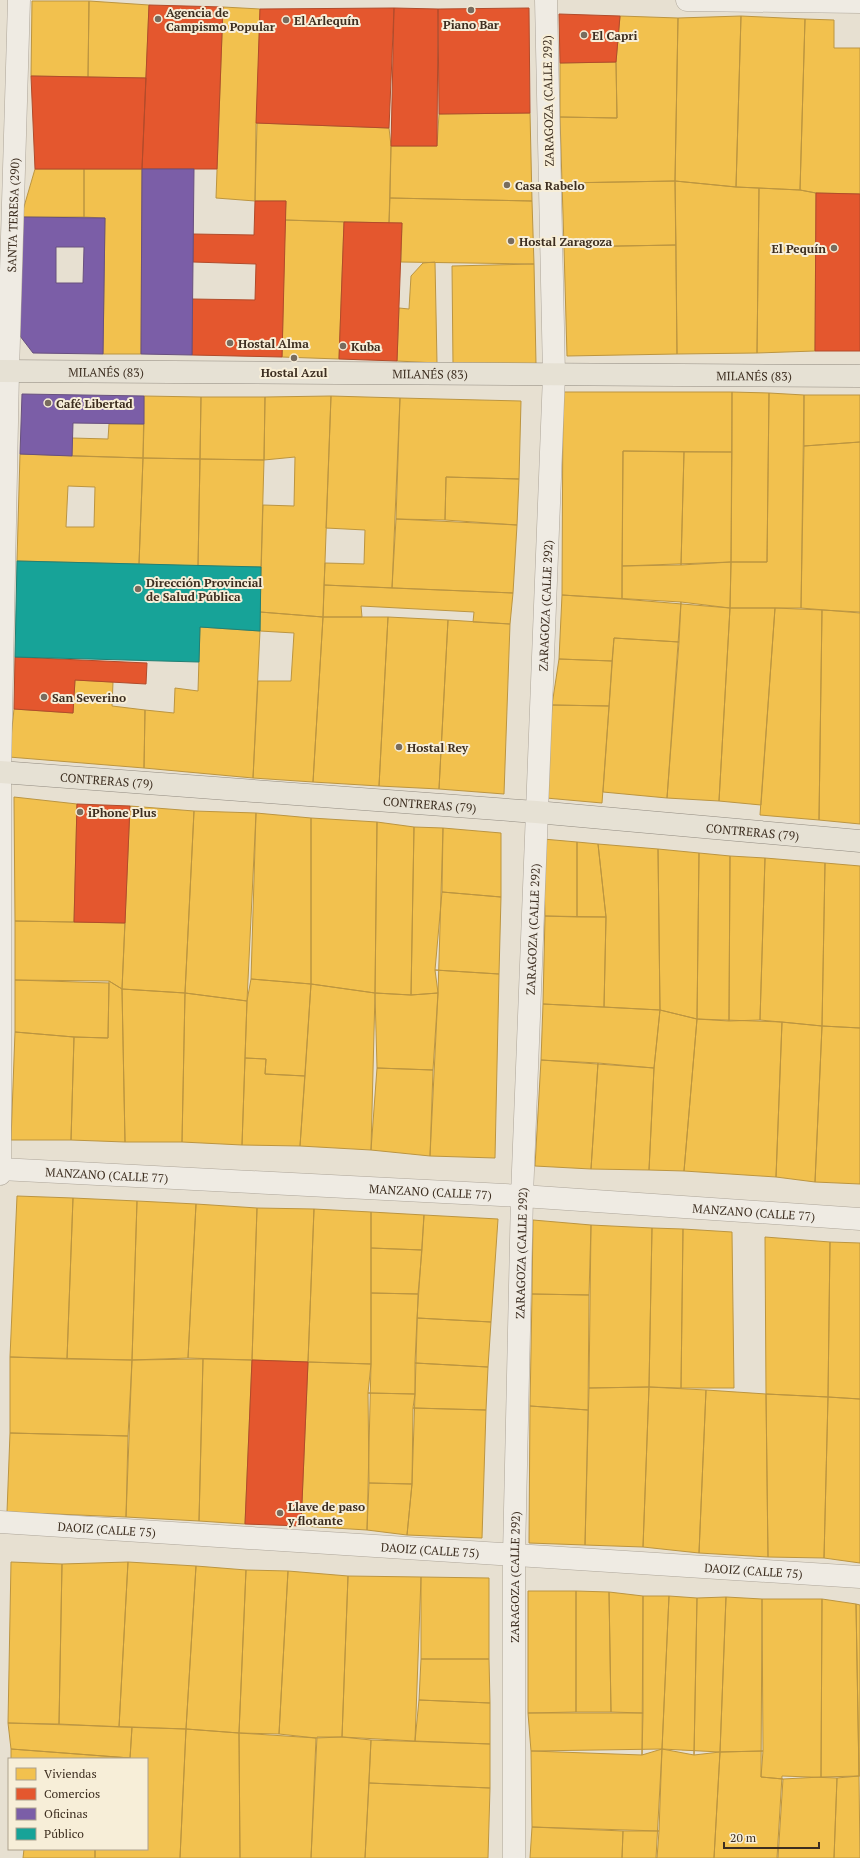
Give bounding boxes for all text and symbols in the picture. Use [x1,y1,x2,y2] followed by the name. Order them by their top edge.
[166,5,276,34] place label: Agencia de Campismo Popular
[466,5,476,15] marker: Piano Bar
[294,13,359,28] place label: El Arlequín
[153,14,163,24] marker: Agencia de Campismo Popular
[281,15,291,25] marker: El Arlequín
[443,17,500,32] place label: Piano Bar
[592,28,637,43] place label: El Capri
[579,30,589,40] marker: El Capri
[539,35,557,167] street label: ZARAGOZA (CALLE 292)
[3,158,22,273] street label: SANTA TERESA (290)
[515,178,585,193] place label: Casa Rabelo
[502,180,512,190] marker: Casa Rabelo
[519,234,613,249] place label: Hostal Zaragoza
[506,236,516,246] marker: Hostal Zaragoza
[772,241,826,256] place label: El Pequín
[829,243,839,253] marker: El Pequín
[238,336,309,351] place label: Hostal Alma
[225,338,235,348] marker: Hostal Alma
[351,339,381,354] place label: Kuba
[338,341,348,351] marker: Kuba
[289,353,299,363] marker: Hostal Azul
[68,364,144,379] street label: MILANÉS (83)
[261,365,327,380] place label: Hostal Azul
[392,366,468,381] street label: MILANÉS (83)
[716,368,792,383] street label: MILANÉS (83)
[56,396,134,411] place label: Café Libertad
[43,398,53,408] marker: Café Libertad
[535,540,555,672] street label: ZARAGOZA (CALLE 292)
[146,575,262,604] place label: Dirección Provincial de Salud Pública
[133,584,143,594] marker: Dirección Provincial de Salud Pública
[52,690,126,705] place label: San Severino
[39,692,49,702] marker: San Severino
[407,740,469,755] place label: Hostal Rey
[394,742,404,752] marker: Hostal Rey
[60,769,154,791] street label: CONTRERAS (79)
[383,793,477,815] street label: CONTRERAS (79)
[88,805,157,820] place label: iPhone Plus
[75,807,85,817] marker: iPhone Plus
[705,820,800,843] street label: CONTRERAS (79)
[522,863,542,995] street label: ZARAGOZA (CALLE 292)
[45,1164,169,1185] street label: MANZANO (CALLE 77)
[369,1181,492,1202] street label: MANZANO (CALLE 77)
[512,1187,530,1319] street label: ZARAGOZA (CALLE 292)
[692,1200,816,1223] street label: MANZANO (CALLE 77)
[287,1499,365,1528] place label: Llave de paso y flotante
[275,1508,285,1518] marker: Llave de paso y flotante
[506,1511,522,1643] street label: ZARAGOZA (CALLE 292)
[57,1518,156,1539] street label: DAOIZ (CALLE 75)
[380,1539,480,1560] street label: DAOIZ (CALLE 75)
[704,1560,803,1581] street label: DAOIZ (CALLE 75)
[8,1758,148,1850] legend
[44,1766,97,1781] text: Viviendas
[44,1786,100,1801] text: Comercios
[44,1806,88,1821] text: Oficinas
[724,1824,819,1850] scale bar
[44,1826,84,1841] text: Público
[730,1830,757,1845] text: 20 m

